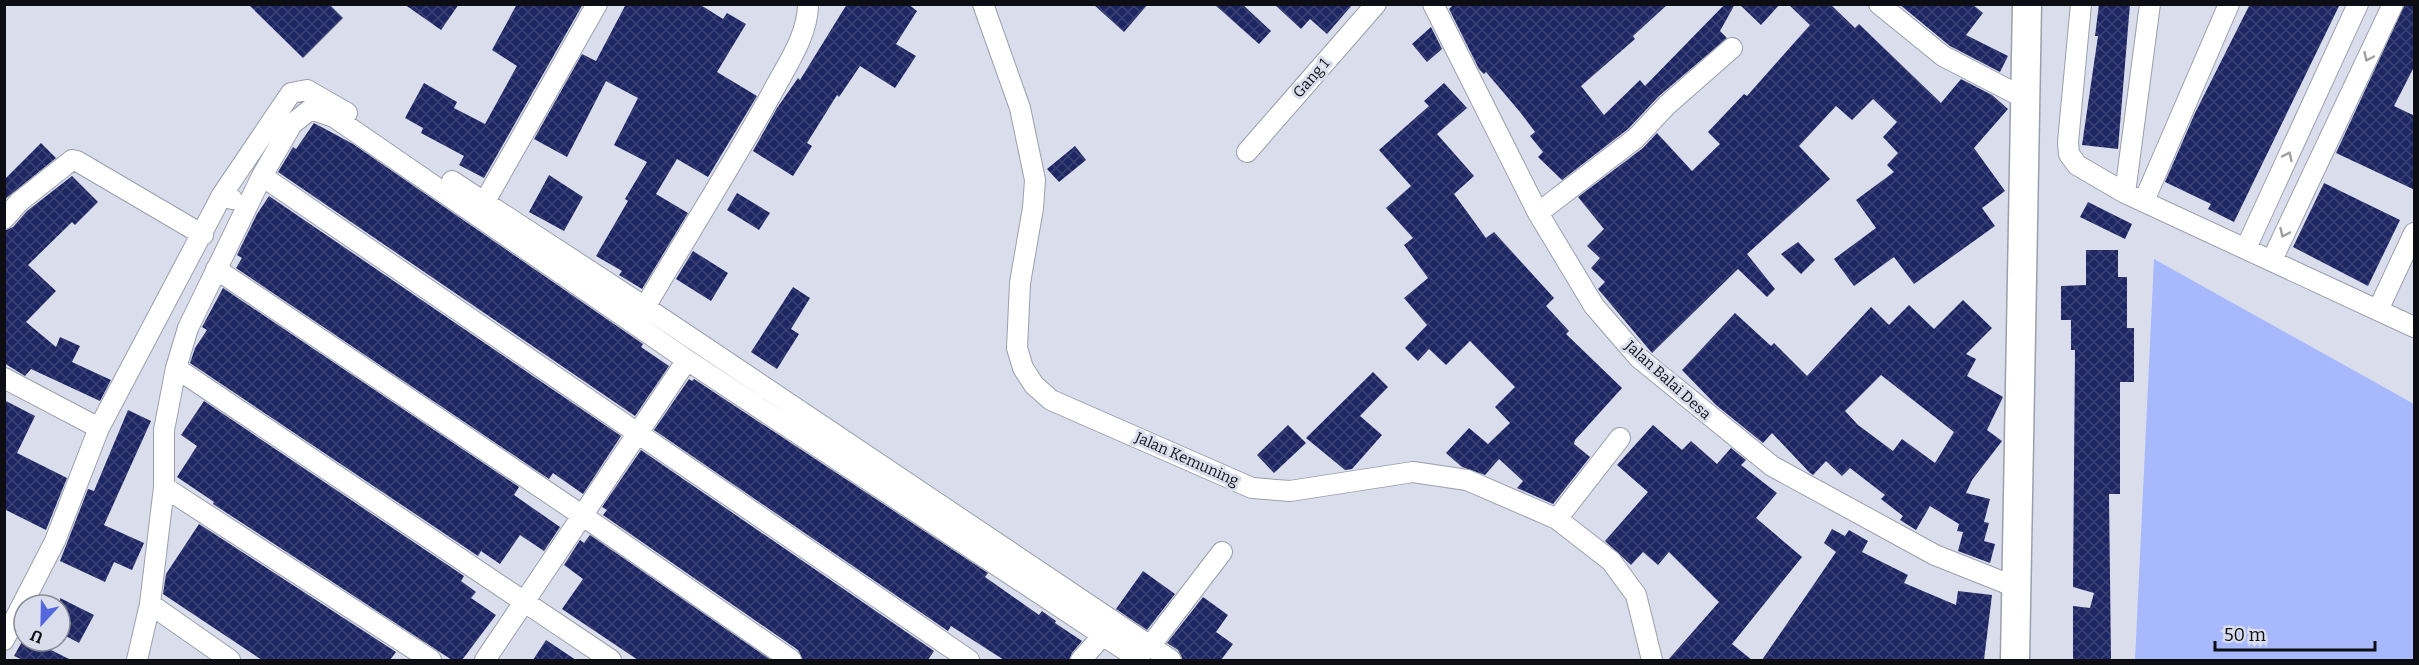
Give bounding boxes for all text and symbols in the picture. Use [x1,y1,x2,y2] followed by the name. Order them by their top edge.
[2363,51,2375,62] one-way arrow
[1289,55,1333,101] street label: Gang 1
[2281,152,2293,163] one-way arrow
[2280,227,2292,238] one-way arrow
[1621,336,1715,423] street label: Jalan Balai Desa
[1132,428,1242,490] street label: Jalan Kemuning
[12,593,72,653] north arrow
[2215,614,2376,652] scale bar
[2224,624,2266,646] text: 50 m
[27,625,46,647] text: U

